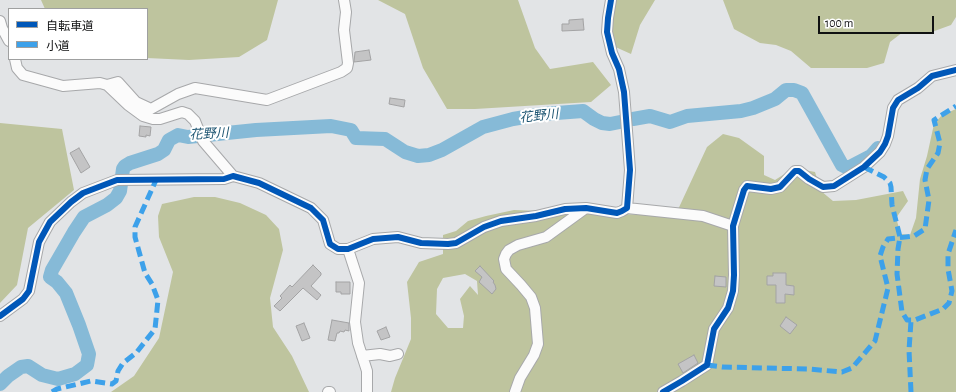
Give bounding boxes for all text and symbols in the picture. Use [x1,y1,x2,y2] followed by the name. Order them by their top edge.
[8,8,148,60] legend
[820,8,936,34] scale bar
[825,17,853,29] text: 100 m
[46,20,94,32] text: 自転車道
[46,40,70,52] text: 小道
[519,106,559,126] water label: 花野川
[189,125,229,143] water label: 花野川

